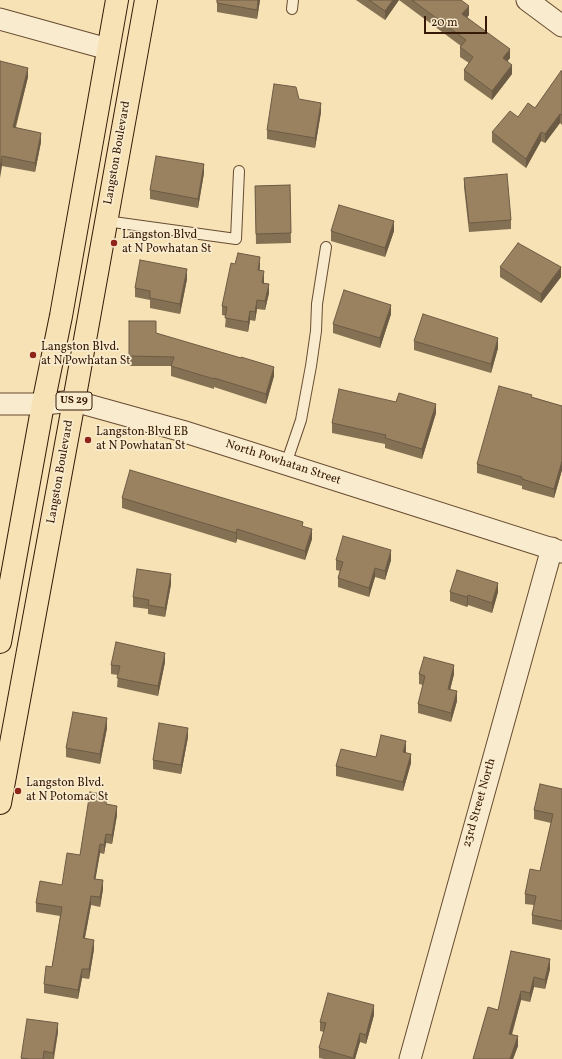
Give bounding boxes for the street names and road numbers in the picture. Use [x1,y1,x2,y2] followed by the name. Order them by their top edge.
[102,100,134,206] street label: Langston Boulevard
[56,392,92,410] road number: US 29
[45,419,77,525] street label: Langston Boulevard
[223,438,343,488] street label: North Powhatan Street
[460,757,500,849] street label: 23rd Street North

